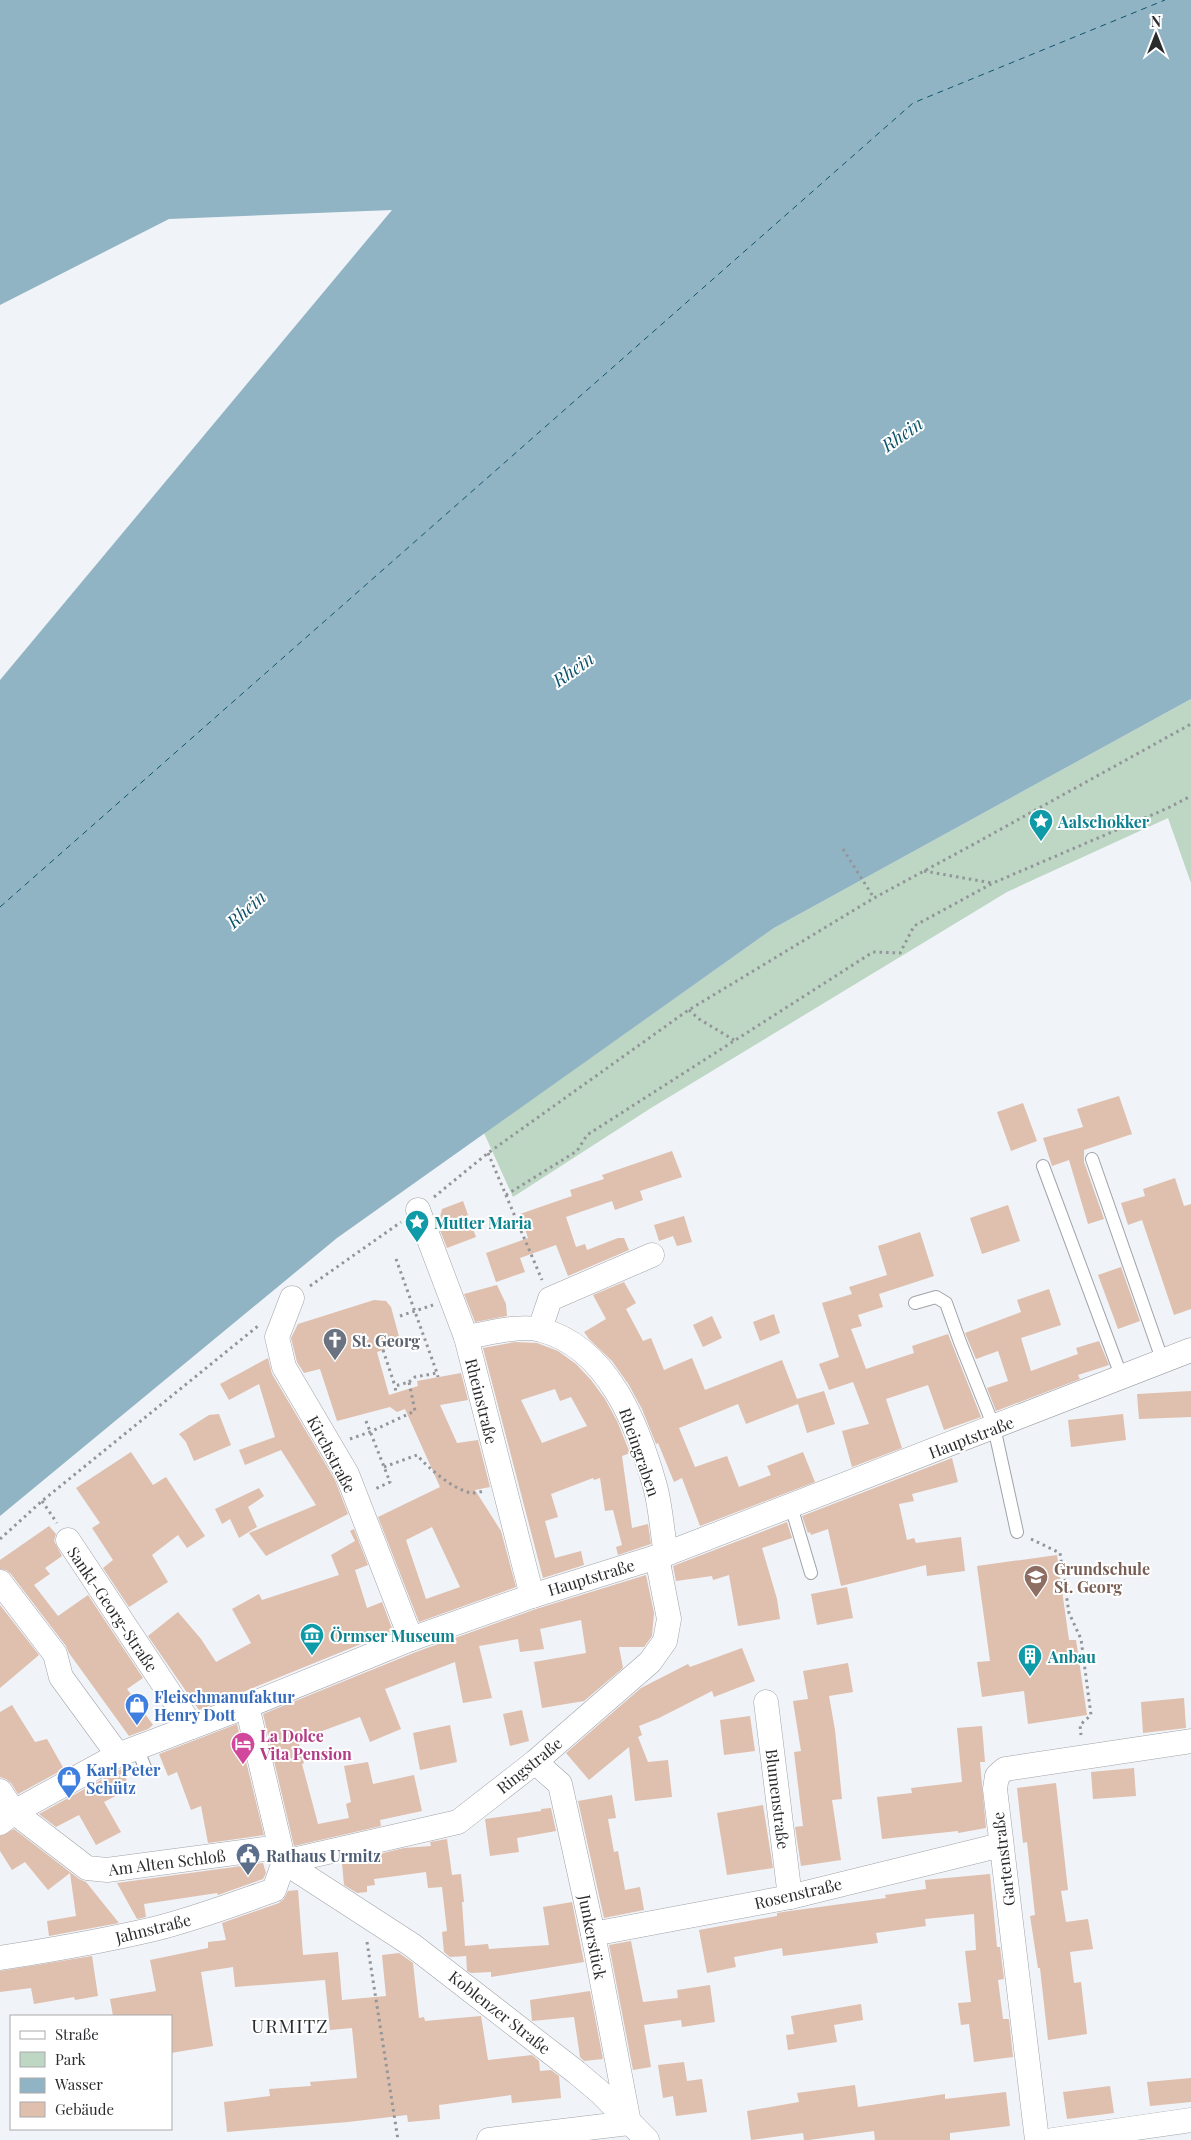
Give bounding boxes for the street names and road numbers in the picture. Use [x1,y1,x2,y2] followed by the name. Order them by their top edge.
[461,1356,503,1446] street label: Rheinstraße
[615,1405,665,1499] street label: Rheingraben
[925,1411,1017,1463] street label: Hauptstraße
[303,1412,361,1496] street label: Kirchstraße
[63,1542,163,1676] street label: Sankt-Georg-Straße
[545,1554,637,1600] street label: Hauptstraße
[492,1732,566,1798] street label: Ringstraße
[761,1748,795,1850] street label: Blumenstraße
[987,1811,1019,1907] street label: Gartenstraße
[106,1844,227,1880] street label: Am Alten Schloß
[752,1873,844,1913] street label: Rosenstraße
[574,1892,612,1981] street label: Junkerstück
[112,1908,193,1948] street label: Jahnstraße
[445,1966,555,2058] street label: Koblenzer Straße

